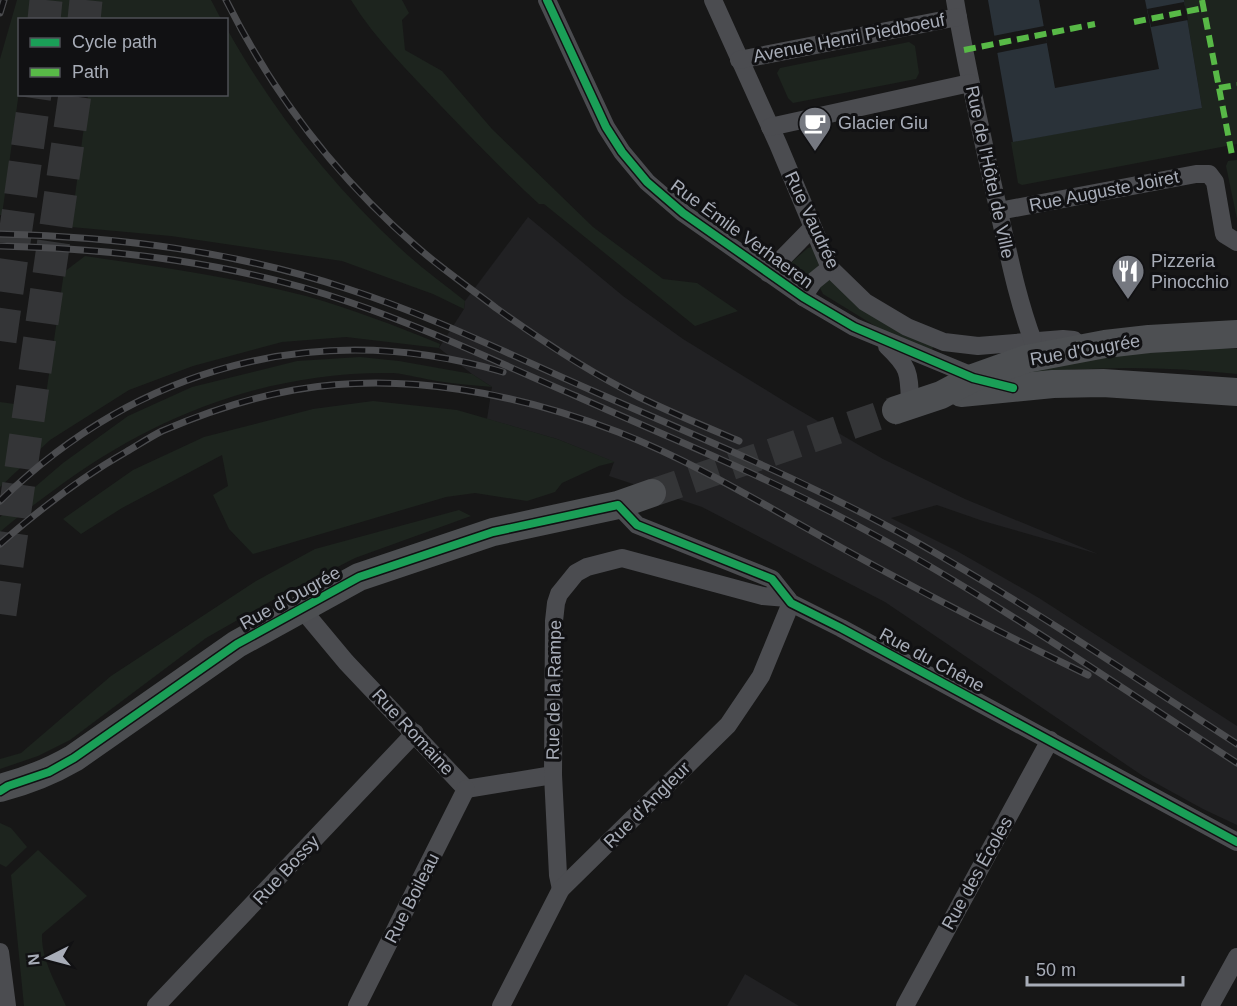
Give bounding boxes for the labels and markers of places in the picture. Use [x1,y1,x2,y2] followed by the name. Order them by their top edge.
[797,105,833,152] cafe icon: Glacier Giu
[838,113,928,133] place label: Glacier Giu
[1151,251,1229,292] place label: Pizzeria Pinocchio
[1110,253,1146,300] restaurant icon: Pizzeria Pinocchio

